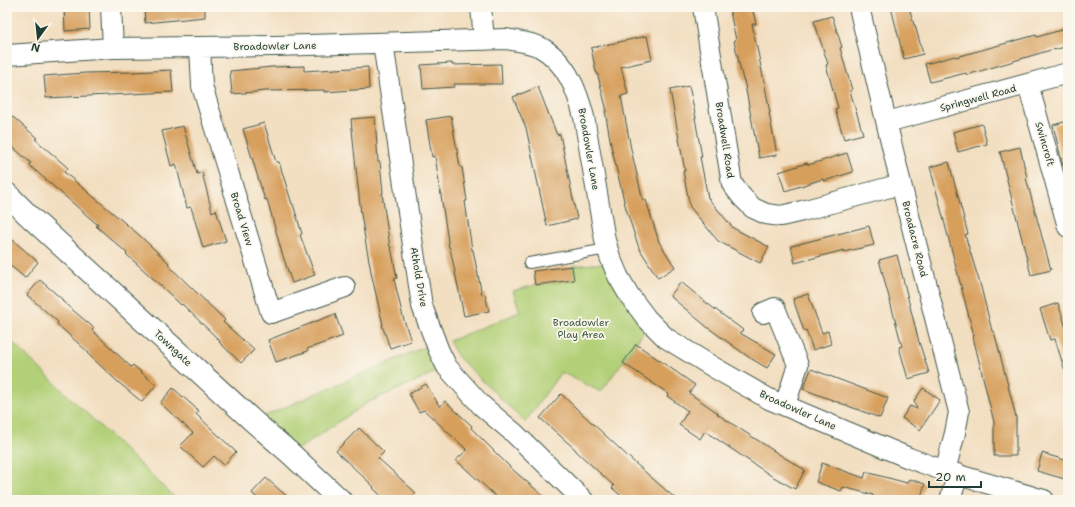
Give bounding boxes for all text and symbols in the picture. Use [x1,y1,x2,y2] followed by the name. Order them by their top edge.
[18,18,58,58] north arrow
[29,39,42,56] text: N
[233,39,317,53] street label: Broadowler Lane
[938,81,1018,114] street label: Springwell Road
[713,101,738,180] street label: Broadwell Road
[575,107,603,191] street label: Broadowler Lane
[1032,120,1058,168] street label: Swincroft
[228,191,256,248] street label: Broad View
[899,200,931,279] street label: Broadacre Road
[407,246,431,308] street label: Athold Drive
[553,316,609,341] park label: Broadowler Play Area
[151,327,195,369] street label: Towngate
[757,387,839,433] street label: Broadowler Lane
[929,463,981,489] scale bar
[935,469,966,485] text: 20 m

